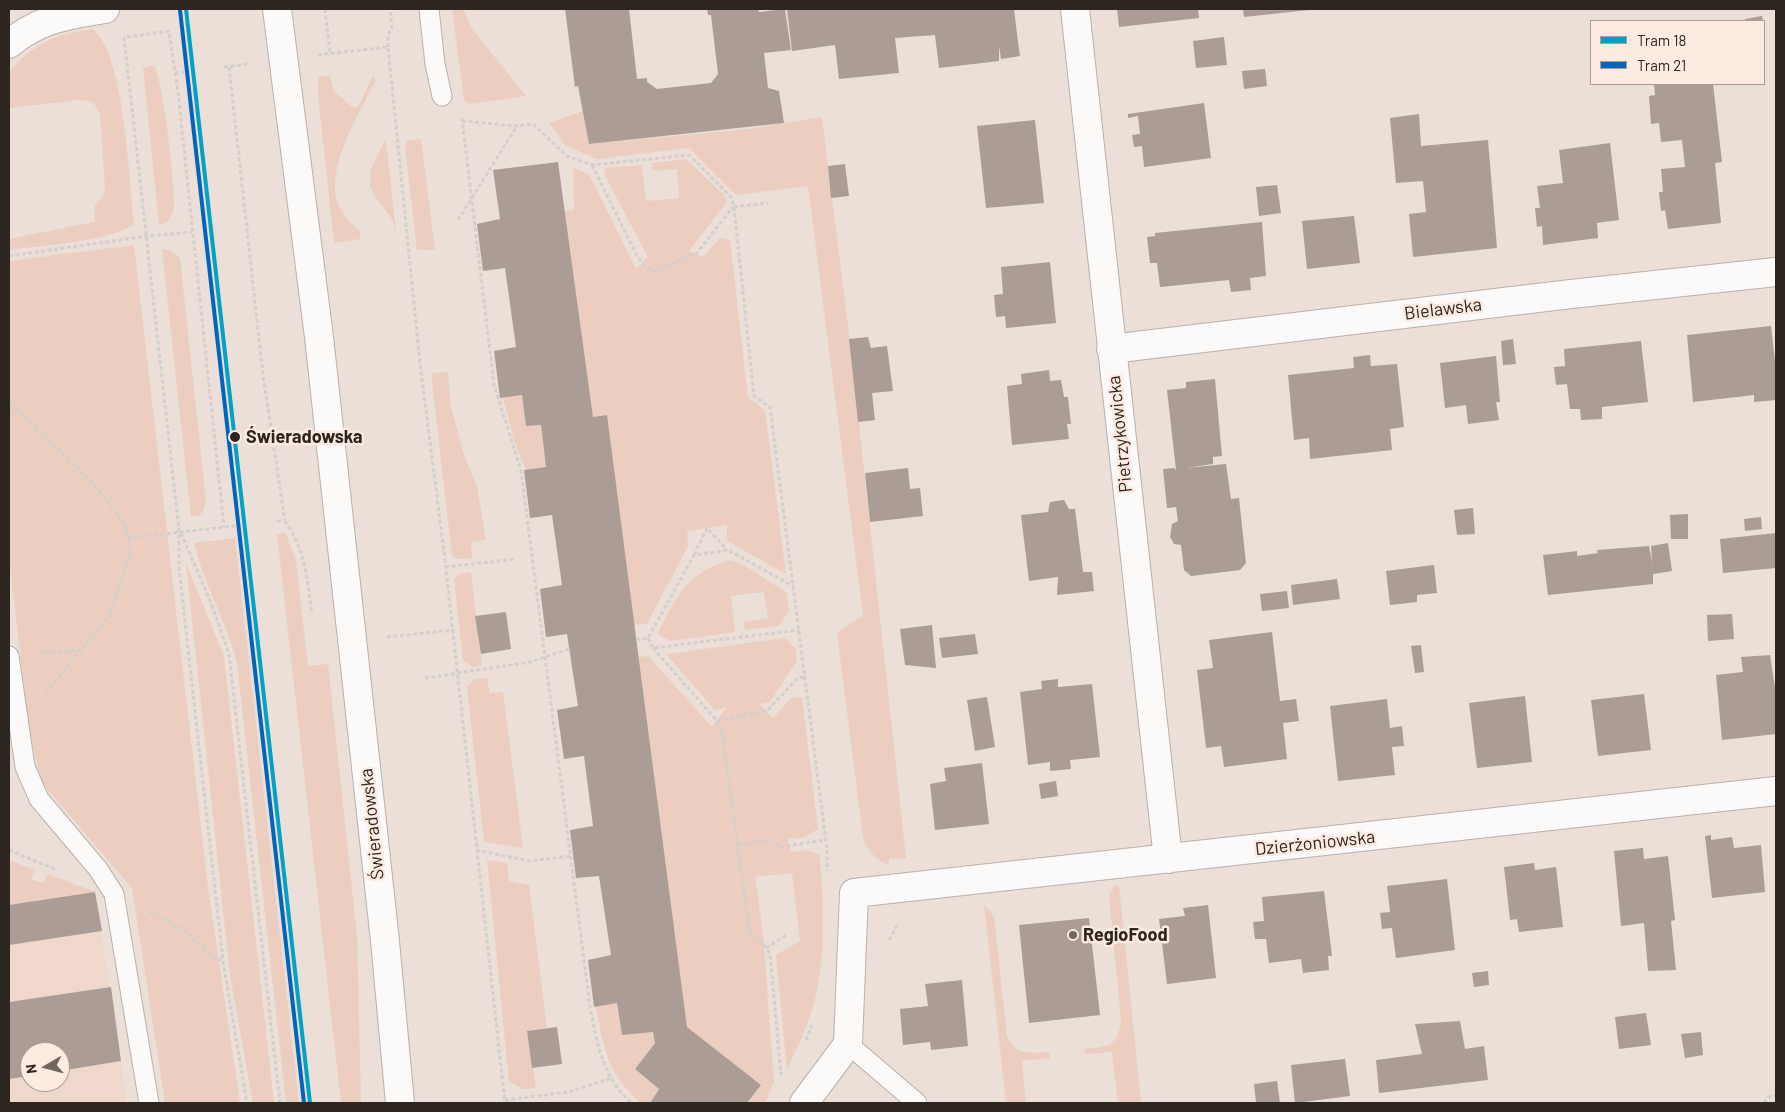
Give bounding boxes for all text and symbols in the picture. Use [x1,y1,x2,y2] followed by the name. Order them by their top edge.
[1590,20,1765,85] legend
[1637,31,1686,49] text: Tram 18
[1637,56,1686,74] text: Tram 21
[1403,294,1483,324] street label: Bielawska
[1103,375,1137,493] street label: Pietrzykowicka
[246,426,362,448] place label: Świeradowska
[228,430,242,444] marker: Świeradowska
[355,767,389,881] street label: Świeradowska
[1254,826,1376,860] street label: Dzierżoniowska
[1083,924,1168,946] place label: RegioFood
[1067,929,1079,941] marker: RegioFood
[20,1042,70,1092] north arrow
[22,1063,40,1075] text: N

